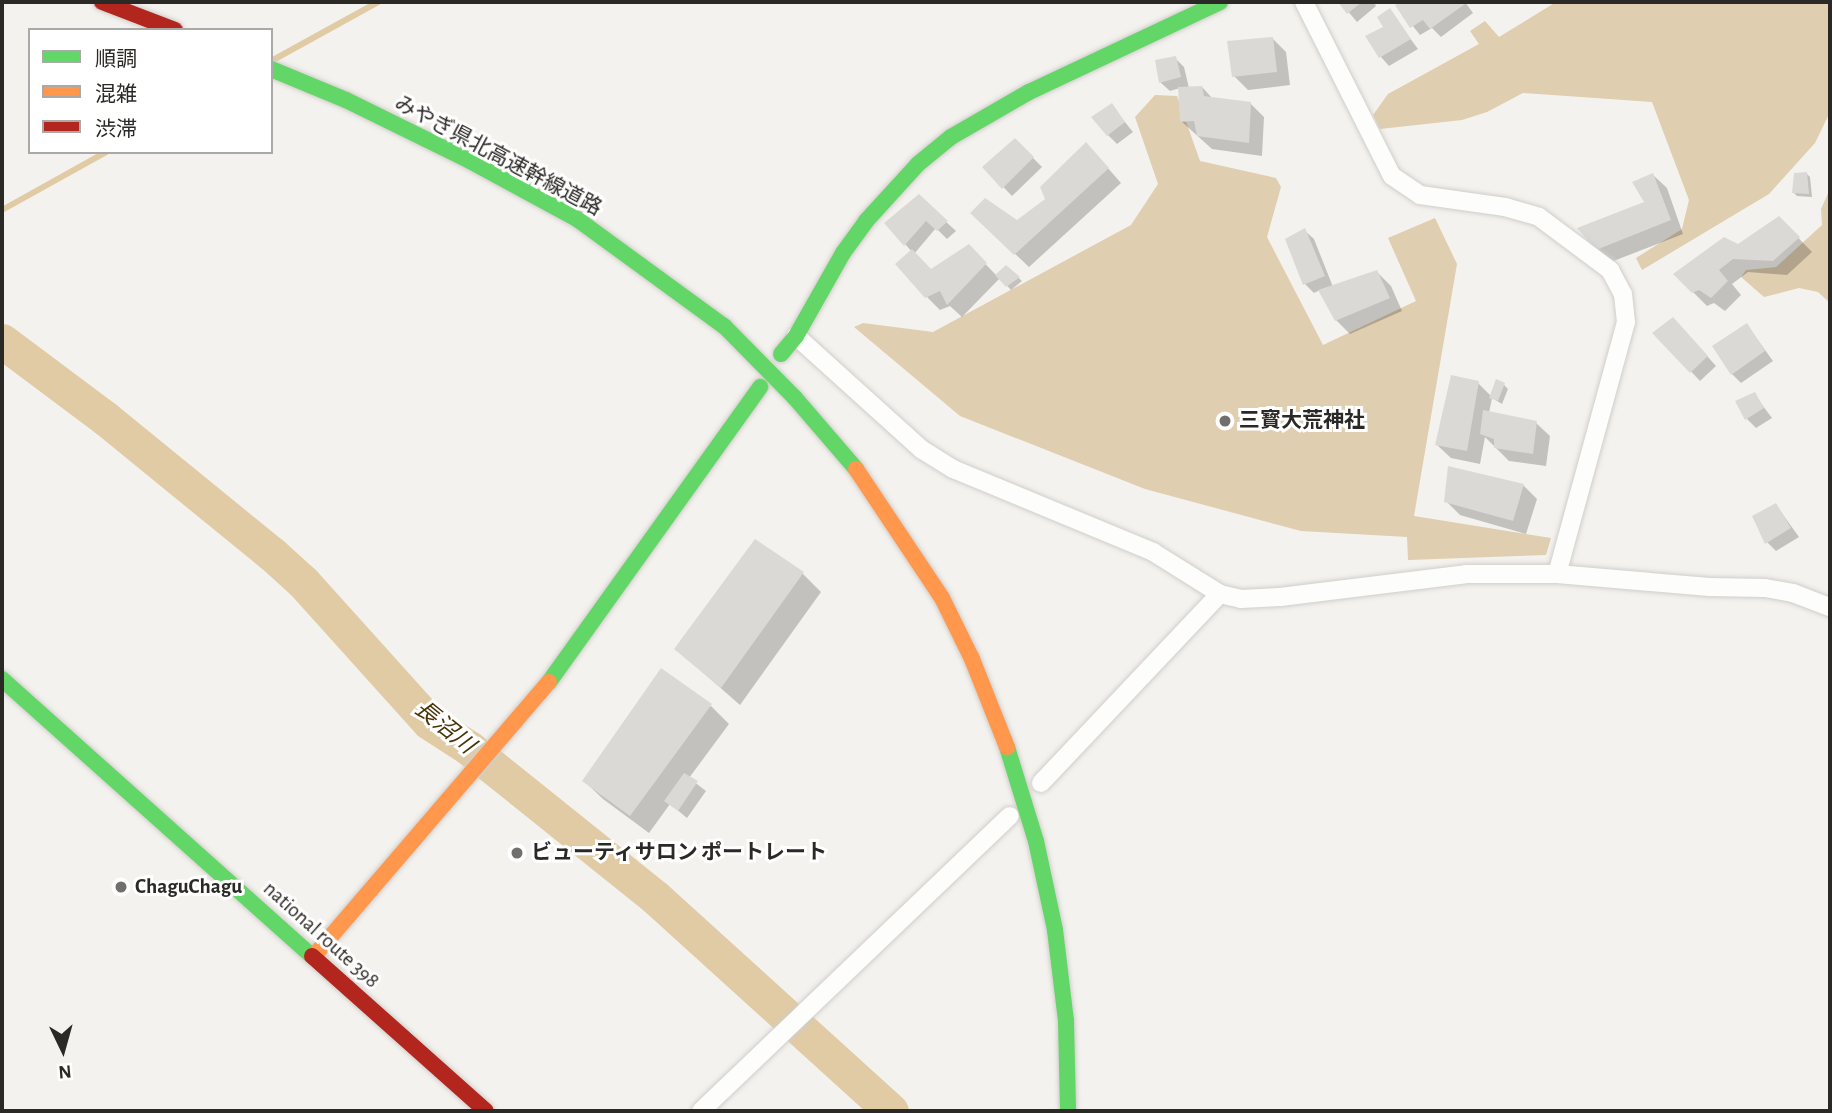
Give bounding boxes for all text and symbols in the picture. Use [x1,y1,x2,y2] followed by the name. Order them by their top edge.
[28,28,273,154] legend
[95,49,137,70] text: 順調
[95,84,137,105] text: 混雑
[390,91,606,221] street label: みやぎ県北高速幹線道路
[95,119,137,140] text: 渋滞
[1239,408,1365,434] place label: 三寳大荒神社
[1217,413,1233,429] marker: 三寳大荒神社
[409,696,479,760] water label: 長沼川
[531,840,828,866] place label: ビューティサロン ポートレート
[509,845,525,861] marker: ビューティサロン ポートレート
[135,874,242,900] place label: ChaguChagu
[258,876,384,994] street label: national route 398
[113,879,129,895] marker: ChaguChagu
[28,1015,98,1085] north arrow
[57,1061,72,1081] text: N

